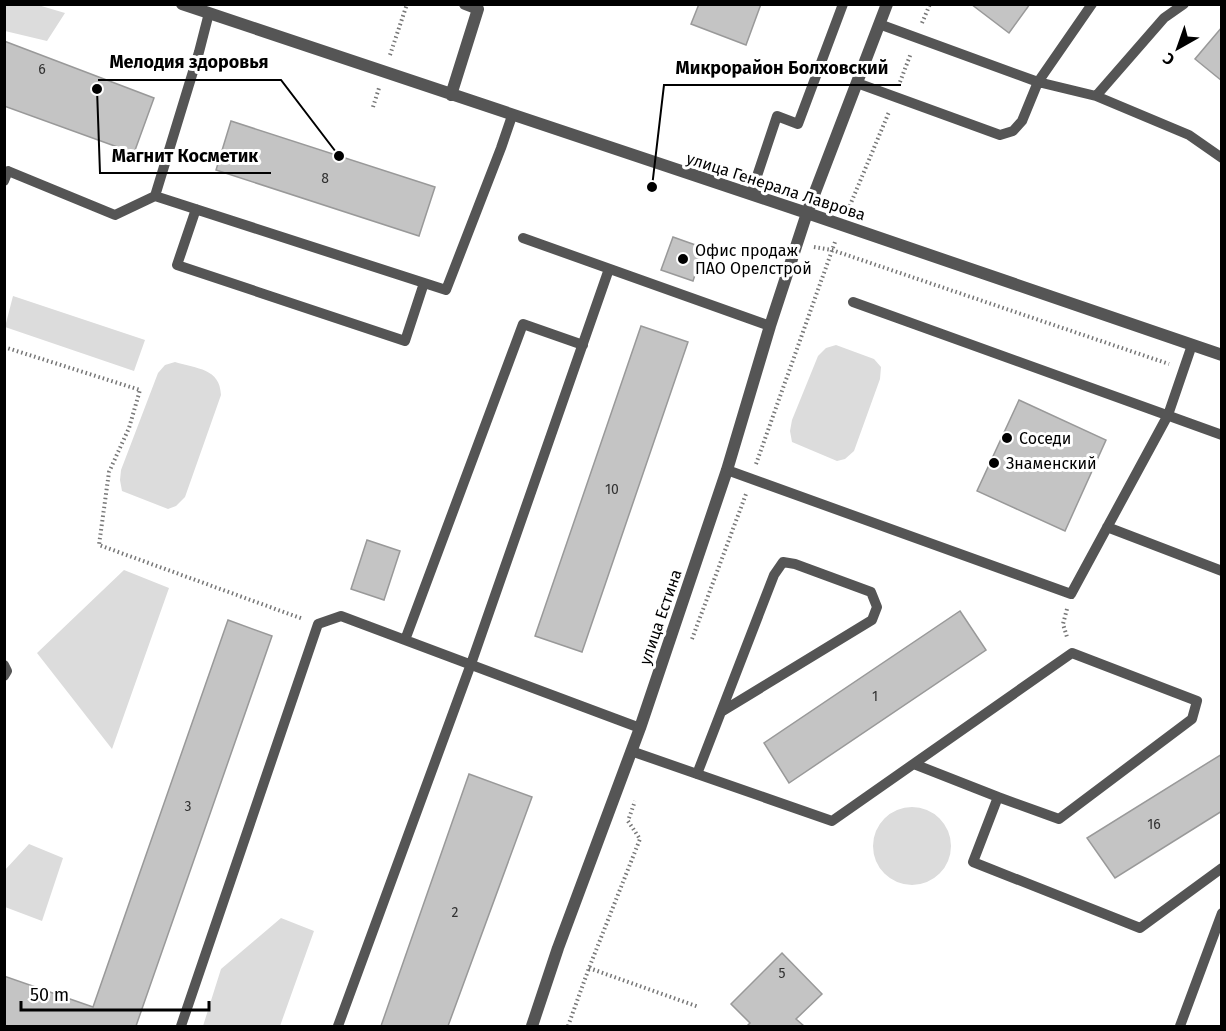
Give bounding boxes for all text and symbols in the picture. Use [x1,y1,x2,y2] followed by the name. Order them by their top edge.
[1148,18,1208,78] north arrow
[98,44,281,80] callout: Мелодия здоровья
[1158,48,1178,69] text: С
[664,49,901,85] callout: Микрорайон Болховский
[109,51,269,73] text: Мелодия здоровья
[676,57,888,79] text: Микрорайон Болховский
[38,61,46,78] house number: 6
[100,137,271,173] callout: Магнит Косметик
[112,145,258,167] text: Магнит Косметик
[684,149,868,224] street label: улица Генерала Лаврова
[321,170,329,187] house number: 8
[695,241,812,278] place label: Офис продаж ПАО Орелстрой
[676,252,690,266] marker: Офис продаж ПАО Орелстрой
[1019,429,1071,448] place label: Соседи
[1000,431,1014,445] marker: Соседи
[1006,454,1097,473] place label: Знаменский
[987,456,1001,470] marker: Знаменский
[605,481,619,498] house number: 10
[635,567,686,667] street label: улица Естина
[872,688,878,705] house number: 1
[185,798,192,815] house number: 3
[1147,816,1161,833] house number: 16
[452,904,459,921] house number: 2
[778,965,786,982] house number: 5
[21,974,208,1012] scale bar
[30,984,69,1006] text: 50 m

